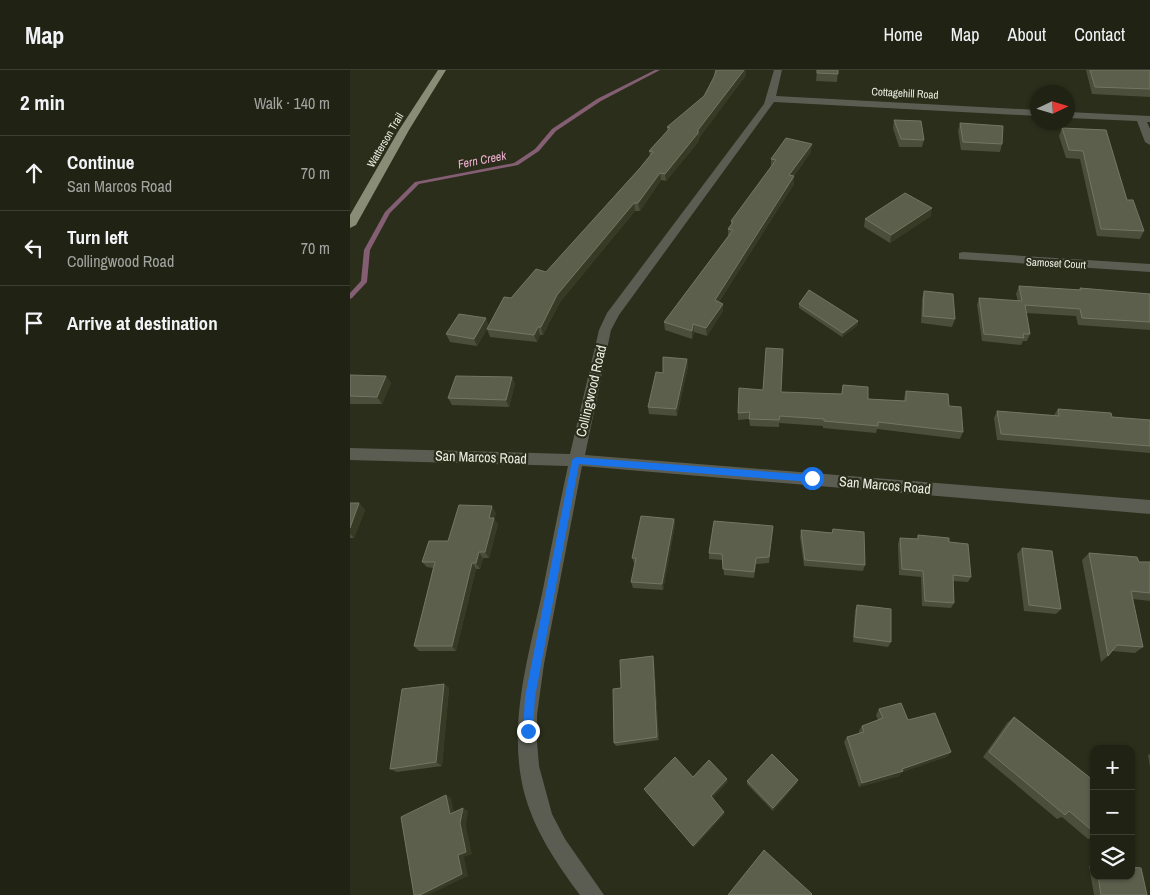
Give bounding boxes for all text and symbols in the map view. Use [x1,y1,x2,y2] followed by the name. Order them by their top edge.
[25,19,64,51] text: Map
[883,22,923,47] text: Home
[951,22,980,47] text: Map
[1008,22,1046,47] text: About
[1074,22,1125,47] text: Contact
[871,84,939,102] street label: Cottagehill Road
[1030,85,1075,130] north arrow
[20,88,65,117] text: 2 min
[254,92,330,114] text: Walk · 140 m
[364,110,406,170] street label: Watterson Trail
[456,147,509,173] water label: Fern Creek
[67,149,135,175] text: Continue
[20,159,48,187] icon: ahead
[301,162,330,184] text: 70 m
[67,175,172,197] text: San Marcos Road
[67,224,128,250] text: Turn left
[20,234,48,262] icon: left
[301,237,330,259] text: 70 m
[67,250,174,272] text: Collingwood Road
[1026,254,1087,272] street label: Samoset Court
[20,309,48,337] icon: arrive
[67,310,218,336] text: Arrive at destination
[572,343,610,439] street label: Collingwood Road
[435,446,527,468] street label: San Marcos Road
[801,467,824,490] route start
[838,472,932,498] street label: San Marcos Road
[517,720,540,743] route end
[1090,745,1135,880] map controls
[1090,745,1135,790] button: +
[1090,790,1135,835] button: −
[1090,835,1135,880] button: layers

